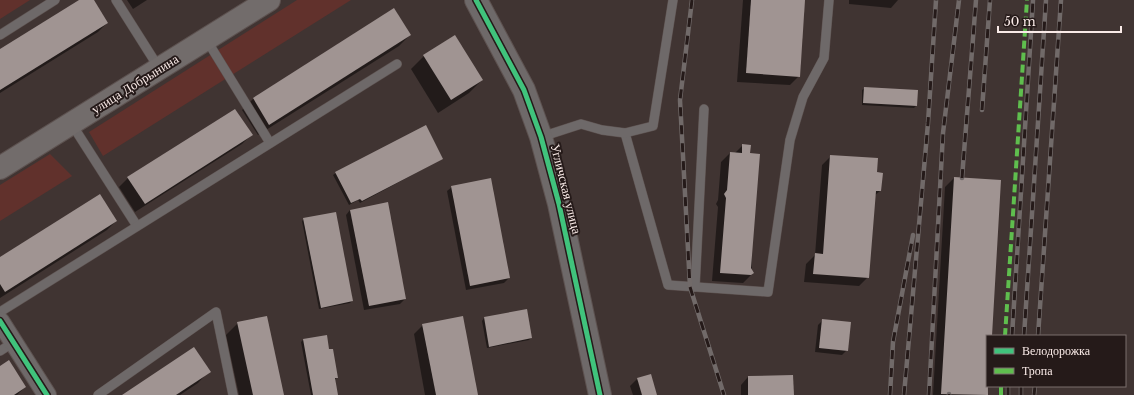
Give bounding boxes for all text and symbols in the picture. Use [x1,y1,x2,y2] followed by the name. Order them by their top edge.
[998,8,1121,34] scale bar
[1004,14,1036,29] text: 50 m
[88,50,182,118] street label: улица Добрынина
[547,142,585,236] street label: Угличская улица
[986,335,1126,387] legend
[1022,343,1091,358] text: Велодорожка
[1022,363,1053,378] text: Тропа

